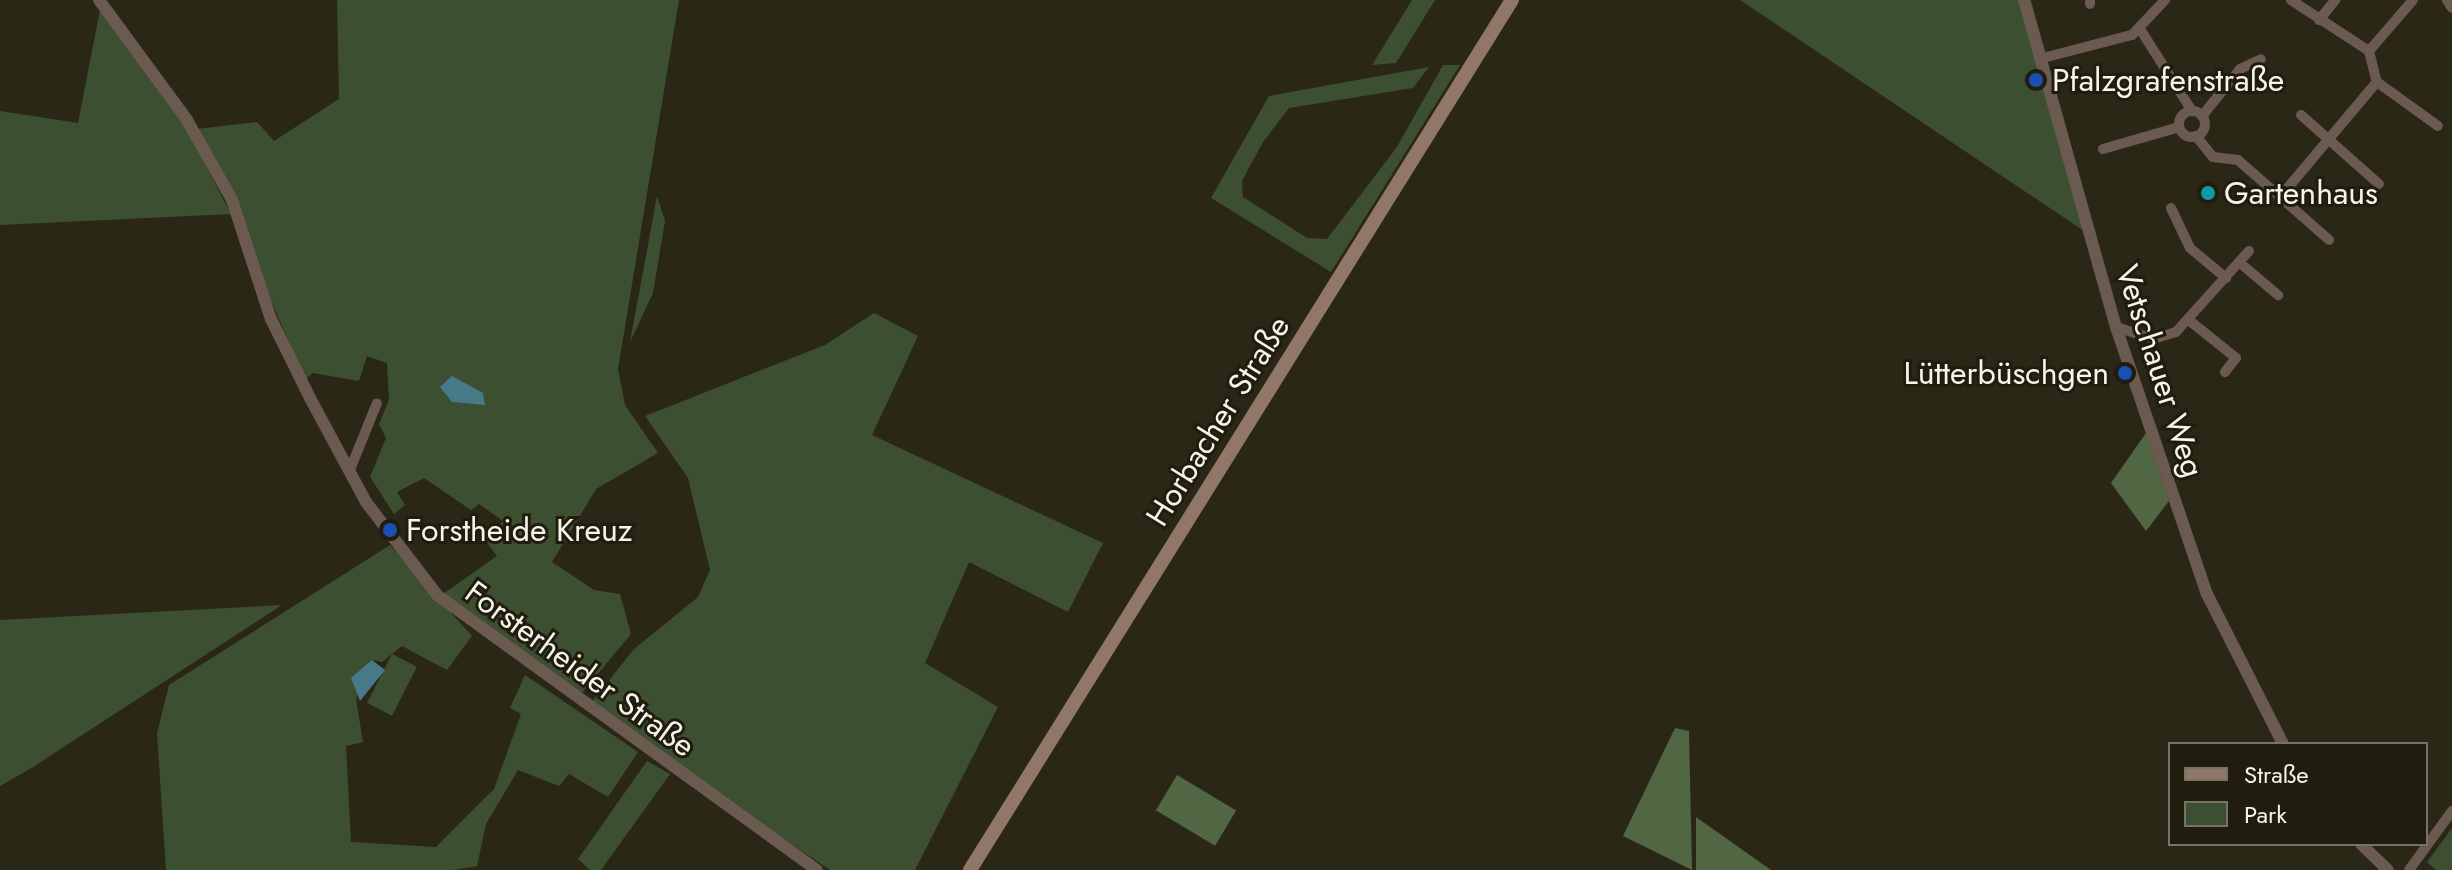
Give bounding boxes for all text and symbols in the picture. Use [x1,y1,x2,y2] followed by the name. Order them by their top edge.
[2052,61,2284,99] place label: Pfalzgrafenstraße
[2027,71,2045,89] marker: Pfalzgrafenstraße
[2224,174,2378,212] place label: Gartenhaus
[2199,184,2217,202] marker: Gartenhaus
[2108,260,2212,482] street label: Vetschauer Weg
[1138,309,1298,533] street label: Horbacher Straße
[1903,354,2109,392] place label: Lütterbüschgen
[2116,364,2134,382] marker: Lütterbüschgen
[406,511,633,549] place label: Forstheide Kreuz
[381,521,399,539] marker: Forstheide Kreuz
[458,573,702,765] street label: Forsterheider Straße
[2168,742,2428,846] legend
[2244,757,2309,792] text: Straße
[2244,797,2287,832] text: Park

